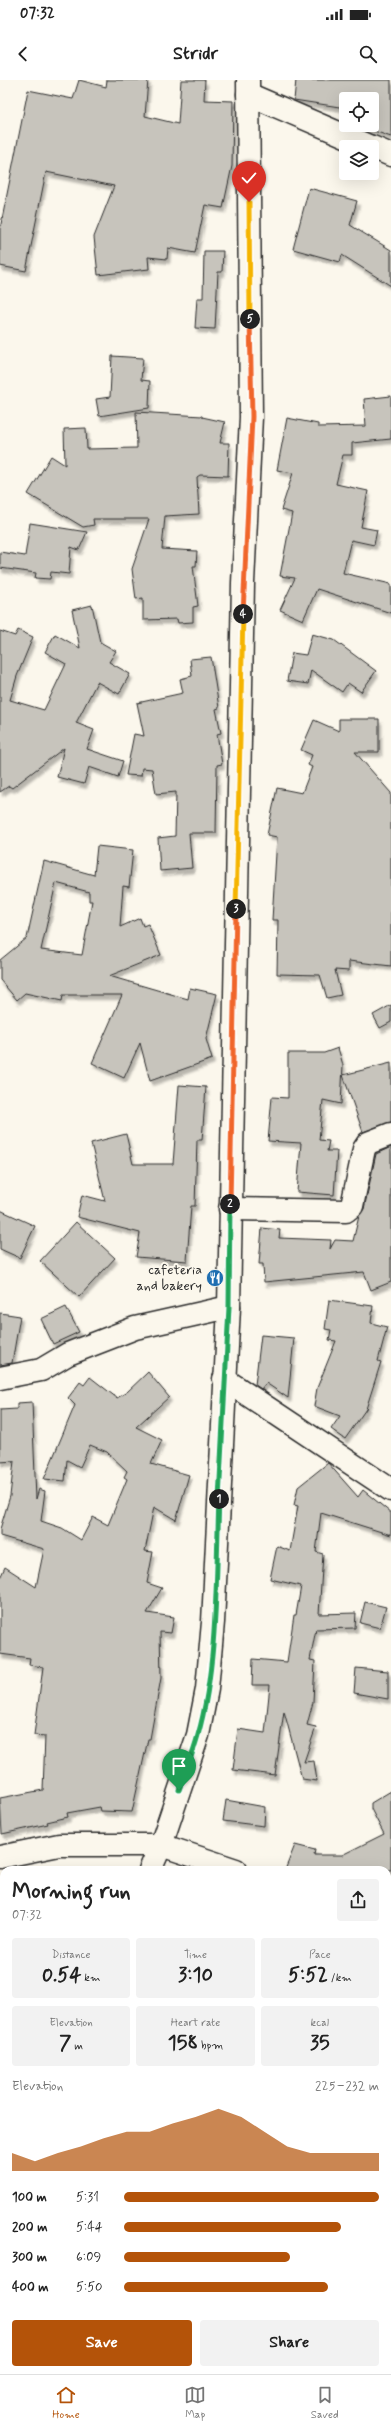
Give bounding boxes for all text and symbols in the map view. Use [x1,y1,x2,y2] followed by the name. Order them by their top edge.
[20,4,55,24] text: 07:32
[173,42,218,66] text: Stridr
[12,43,34,65] icon: back
[357,43,379,65] icon: search
[339,92,379,180] map controls
[339,92,379,132] button: locate
[339,140,379,180] button: layers
[232,161,266,202] pin
[238,167,260,189] icon: check
[240,309,260,329] pin: 5
[247,312,253,326] text: 5
[233,604,253,624] pin: 4
[240,607,246,621] text: 4
[226,899,246,919] pin: 3
[234,902,238,916] text: 3
[220,1194,240,1214] pin: 2
[227,1197,233,1211] text: 2
[137,1261,202,1295] place label: cafeteria and bakery
[205,1268,225,1288] restaurant icon: cafeteria and bakery
[209,1489,229,1509] pin: 1
[217,1492,221,1506] text: 1
[162,1749,196,1790] pin
[168,1755,190,1777] icon: arrive
[12,1878,131,1906] text: Morning run
[337,1879,379,1921] button: share
[12,1907,42,1924] text: 07:32
[52,1948,91,1962] text: Distance
[184,1948,207,1962] text: Time
[309,1948,331,1962] text: Pace
[42,1962,81,1989] text: 0.54
[178,1962,213,1989] text: 3:10
[288,1962,328,1989] text: 5:52
[81,1971,100,1985] text: km
[328,1971,352,1985] text: /km
[50,2016,93,2030] text: Elevation
[171,2016,220,2030] text: Heart rate
[311,2016,329,2030] text: kcal
[59,2030,71,2057] text: 7
[168,2030,198,2057] text: 158
[310,2030,330,2057] text: 35
[71,2039,83,2053] text: m
[198,2039,223,2053] text: bpm
[12,2078,63,2095] text: Elevation
[315,2078,379,2095] text: 225–232 m
[12,2189,47,2206] text: 100 m
[76,2189,99,2206] text: 5:31
[12,2219,47,2236] text: 200 m
[76,2219,103,2236] text: 5:44
[12,2249,47,2266] text: 300 m
[76,2249,101,2266] text: 6:09
[12,2279,49,2296] text: 400 m
[76,2279,103,2296] text: 5:50
[12,2320,192,2366] button: Save
[200,2320,379,2366] button: Share
[52,2384,80,2422] tab: Home
[184,2384,206,2422] tab: Map
[311,2384,339,2422] tab: Saved

